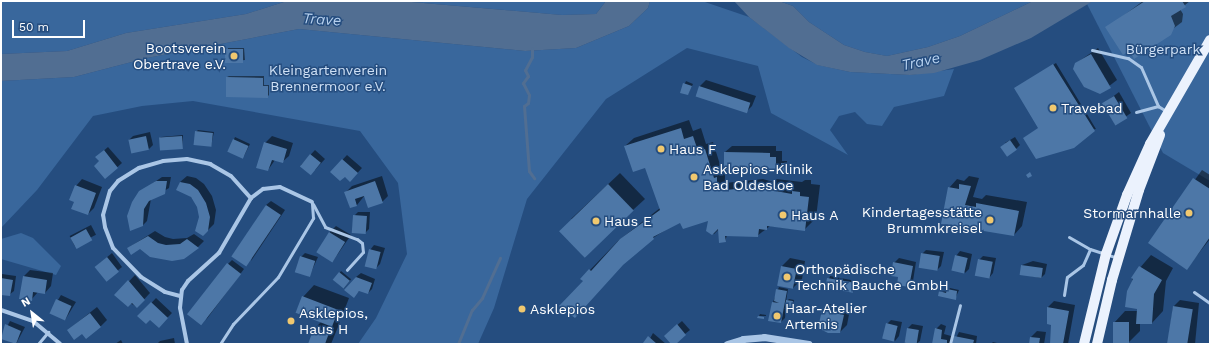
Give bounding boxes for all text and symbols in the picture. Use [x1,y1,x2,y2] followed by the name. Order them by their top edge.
[302,10,342,30] water label: Trave
[14,12,87,38] scale bar
[19,20,49,34] text: 50 m
[133,40,226,72] place label: Bootsverein Obertrave e.V.
[1126,41,1200,57] park label: Bürgerpark
[900,49,942,75] water label: Trave
[229,51,239,61] marker: Bootsverein Obertrave e.V.
[269,62,387,94] park label: Kleingartenverein Brennermoor e.V.
[1061,100,1123,116] place label: Travebad
[1048,103,1058,113] marker: Travebad
[669,141,716,157] place label: Haus F
[656,144,666,154] marker: Haus F
[703,161,813,194] place label: Asklepios-Klinik Bad Oldesloe
[688,171,700,183] marker: Asklepios-Klinik Bad Oldesloe
[862,204,982,236] place label: Kindertagesstätte Brummkreisel
[1083,205,1181,221] place label: Stormarnhalle
[791,207,839,223] place label: Haus A
[1184,208,1194,218] marker: Stormarnhalle
[778,210,788,220] marker: Haus A
[604,213,652,229] place label: Haus E
[985,215,995,225] marker: Kindertagesstätte Brummkreisel
[591,216,601,226] marker: Haus E
[795,261,949,294] place label: Orthopädische Technik Bauche GmbH
[782,272,792,282] marker: Orthopädische Technik Bauche GmbH
[12,293,52,333] north arrow
[19,295,33,310] text: N
[785,300,867,332] place label: Haar-Atelier Artemis
[530,301,595,317] place label: Asklepios
[517,304,527,314] marker: Asklepios
[299,305,368,338] place label: Asklepios, Haus H
[772,311,782,321] marker: Haar-Atelier Artemis
[286,316,296,326] marker: Asklepios, Haus H

